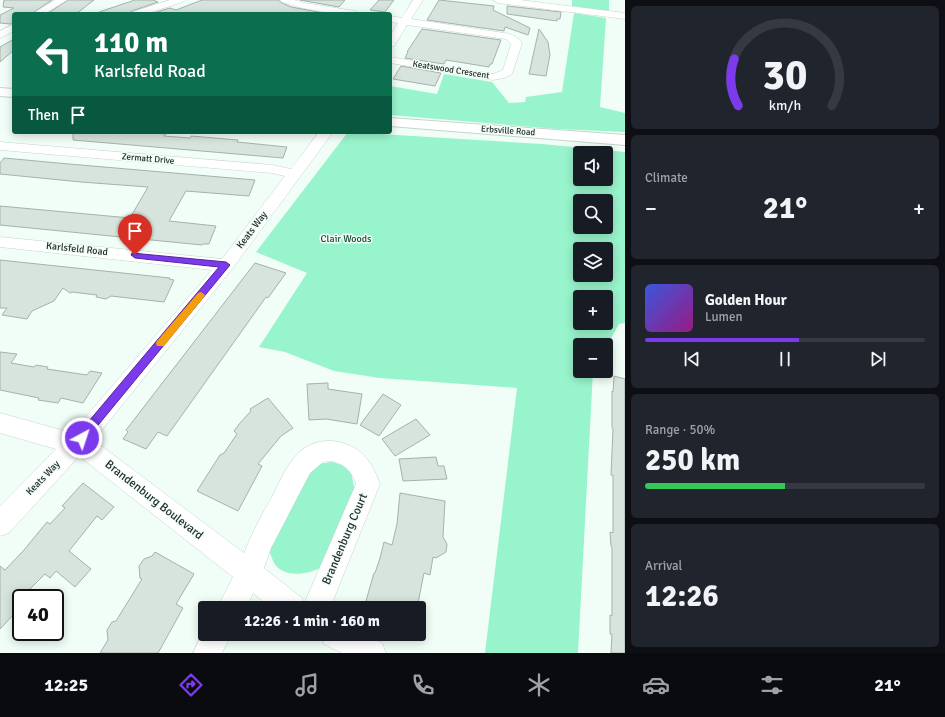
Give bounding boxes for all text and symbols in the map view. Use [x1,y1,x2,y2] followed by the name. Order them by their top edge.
[94,26,168,60] text: 110 m
[28,28,80,80] icon: left
[763,50,807,101] text: 30
[412,59,490,81] street label: Keatswood Crescent
[94,60,206,82] text: Karlsfeld Road
[769,96,801,113] text: km/h
[67,104,89,126] icon: arrive
[28,106,59,124] text: Then
[481,124,536,138] street label: Erbsville Road
[573,146,613,378] map controls
[573,146,613,186] button: sound
[121,151,175,167] street label: Zermatt Drive
[645,170,688,186] text: Climate
[763,190,807,227] text: 21°
[573,194,613,234] button: search
[645,195,657,222] text: −
[913,195,925,222] text: +
[234,209,270,251] street label: Keats Way
[118,214,152,255] pin
[124,220,146,242] icon: arrive
[321,233,372,245] park label: Clair Woods
[46,240,108,258] street label: Karlsfeld Road
[573,242,613,282] button: layers
[573,290,613,330] button: +
[705,291,787,309] text: Golden Hour
[705,309,743,325] text: Lumen
[573,338,613,378] button: −
[681,348,703,370] icon: previous
[774,348,796,370] icon: pause
[867,348,889,370] icon: next
[61,417,103,459] position arrow
[645,422,715,438] text: Range · 50%
[645,442,740,479] text: 250 km
[102,457,206,543] street label: Brandenburg Boulevard
[24,458,63,498] street label: Keats Way
[319,491,371,587] street label: Brandenburg Court
[645,558,682,574] text: Arrival
[645,578,719,615] text: 12:26
[12,589,64,641] speed limit sign: 40
[244,612,380,630] text: 12:26 · 1 min · 160 m
[177,671,205,699] icon: directions
[293,671,321,699] icon: music
[409,671,437,699] icon: phone
[525,671,553,699] icon: climate
[642,671,670,699] icon: car
[758,671,786,699] icon: filters
[44,674,88,696] text: 12:25
[874,674,901,696] text: 21°

